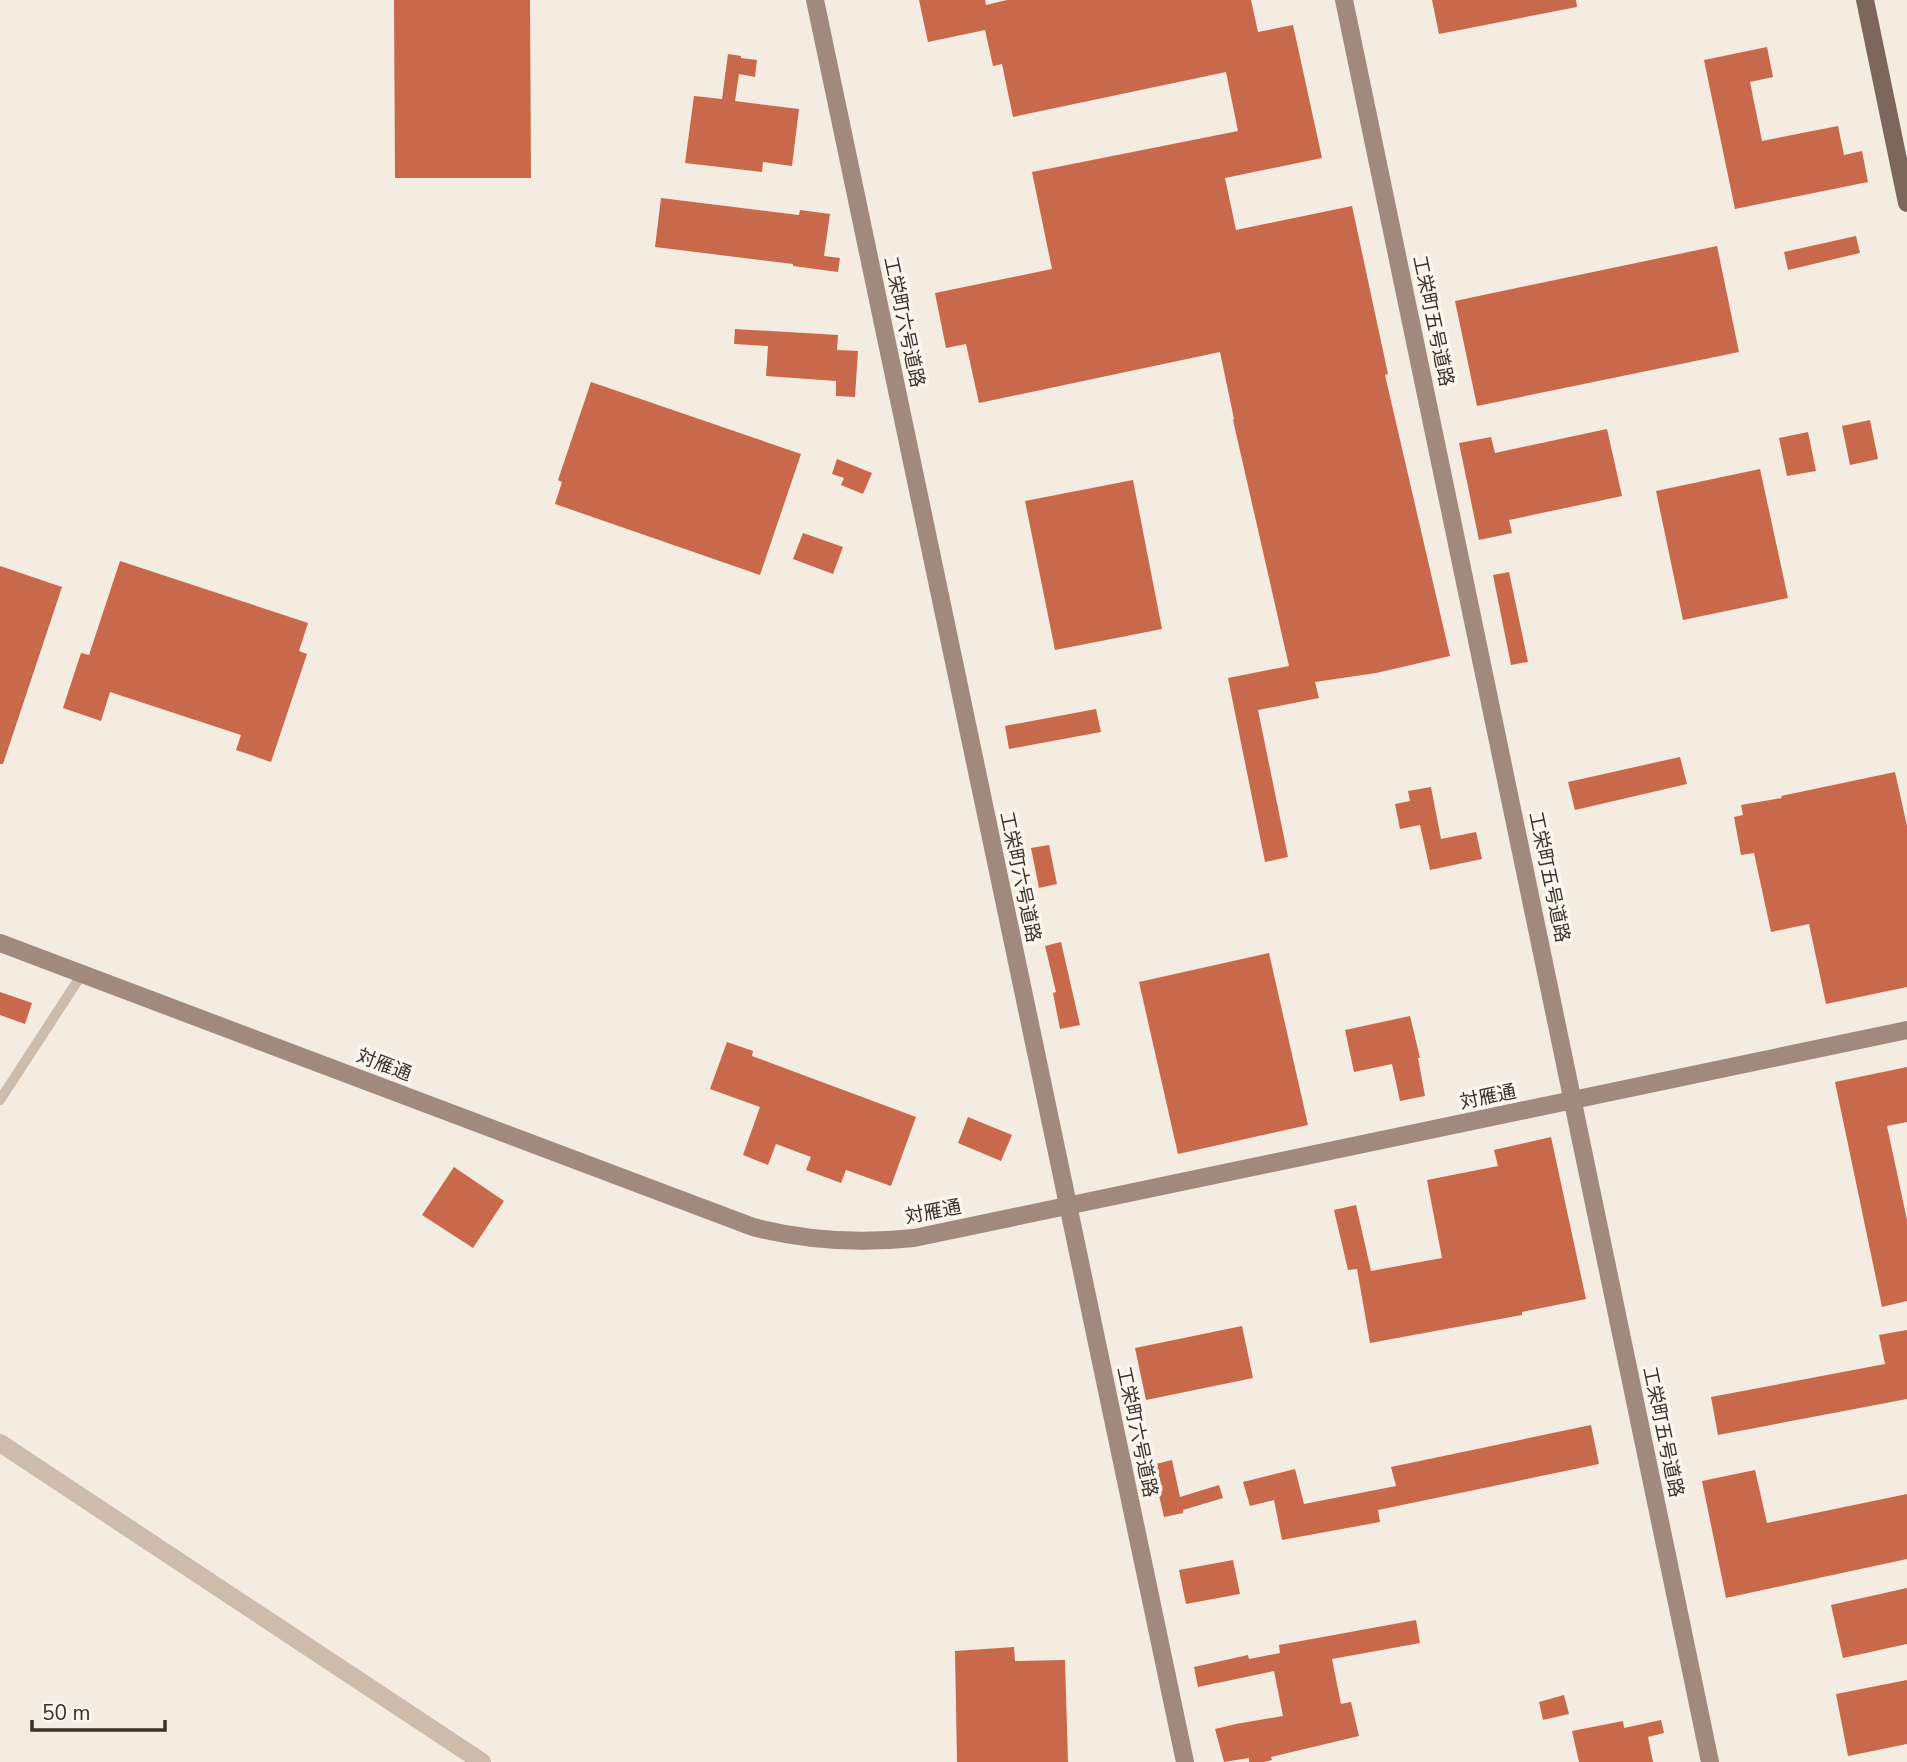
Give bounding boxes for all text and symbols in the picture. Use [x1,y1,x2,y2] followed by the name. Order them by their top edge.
[1406,253,1460,389] street label: 工栄町五号道路
[877,254,931,390] street label: 工栄町六号道路
[993,809,1047,945] street label: 工栄町六号道路
[1522,809,1576,945] street label: 工栄町五号道路
[353,1043,415,1087] street label: 対雁通
[1457,1078,1519,1116] street label: 対雁通
[903,1194,963,1230] street label: 対雁通
[1110,1364,1164,1500] street label: 工栄町六号道路
[1636,1364,1690,1500] street label: 工栄町五号道路
[32,1688,164,1732] scale bar
[42,1699,91,1727] text: 50 m

